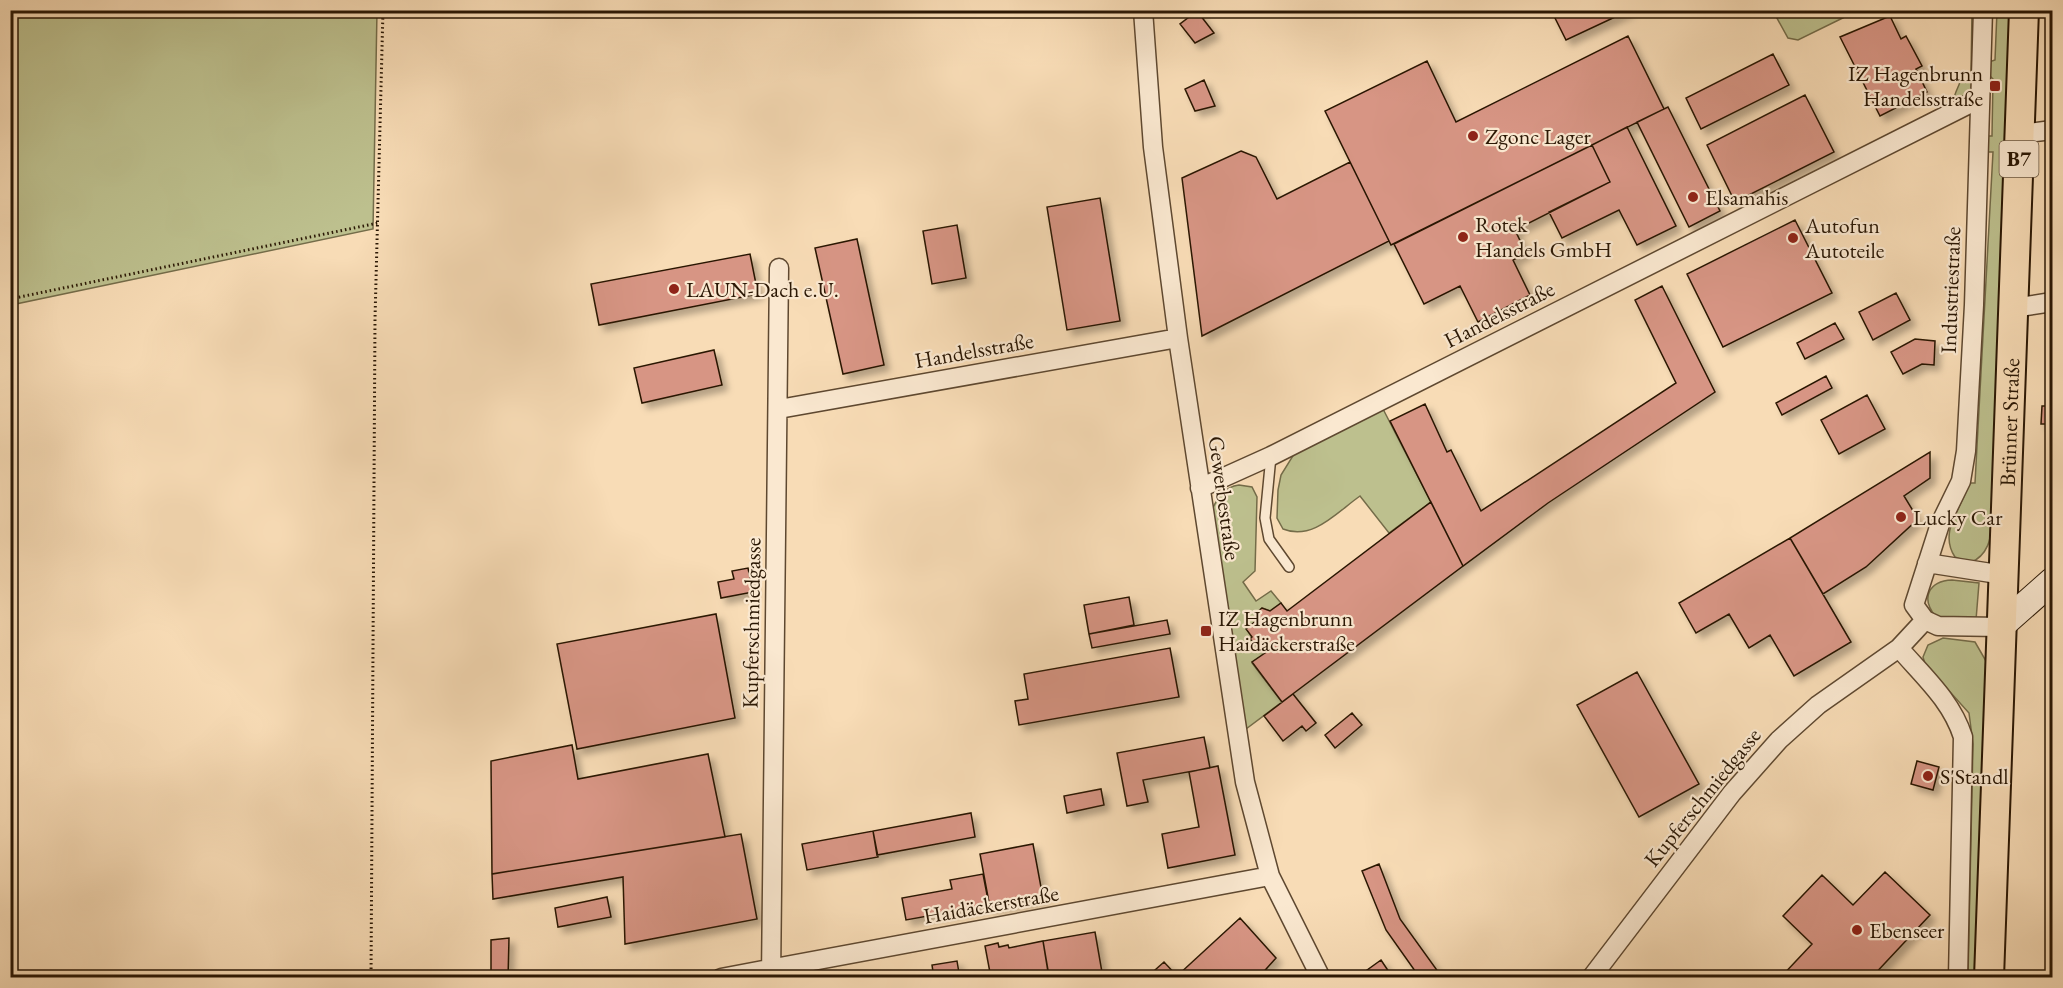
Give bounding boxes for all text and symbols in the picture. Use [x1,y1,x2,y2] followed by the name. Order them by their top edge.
[1848,59,1983,113] place label: IZ Hagenbrunn Handelsstraße
[1988,79,2002,93] marker: IZ Hagenbrunn Handelsstraße
[1485,122,1591,151] place label: Zgonc Lager
[1466,129,1480,143] marker: Zgonc Lager
[2000,141,2038,177] road number: B7
[1705,183,1788,212] place label: Elsamahis
[1686,190,1700,204] marker: Elsamahis
[1475,210,1612,264] place label: Rotek Handels GmbH
[1804,211,1885,265] place label: Autofun Autoteile
[1934,226,1967,354] street label: Industriestraße
[1456,230,1470,244] marker: Rotek Handels GmbH
[1786,231,1800,245] marker: Autofun Autoteile
[1439,274,1560,355] street label: Handelsstraße
[686,275,839,304] place label: LAUN-Dach e.U.
[667,282,681,296] marker: LAUN-Dach e.U.
[912,326,1036,375] street label: Handelsstraße
[1993,357,2026,487] street label: Brünner Straße
[1201,434,1248,562] street label: Gewerbestraße
[1913,503,2003,532] place label: Lucky Car
[1894,510,1908,524] marker: Lucky Car
[736,537,767,709] street label: Kupferschmiedgasse
[1218,604,1355,658] place label: IZ Hagenbrunn Haidäckerstraße
[1199,624,1213,638] marker: IZ Hagenbrunn Haidäckerstraße
[1637,721,1768,873] street label: Kupferschmiedgasse
[1940,762,2009,791] place label: S'Standl
[1921,769,1935,783] marker: S'Standl
[921,878,1061,931] street label: Haidäckerstraße
[1869,916,1945,945] place label: Ebenseer
[1850,923,1864,937] marker: Ebenseer

